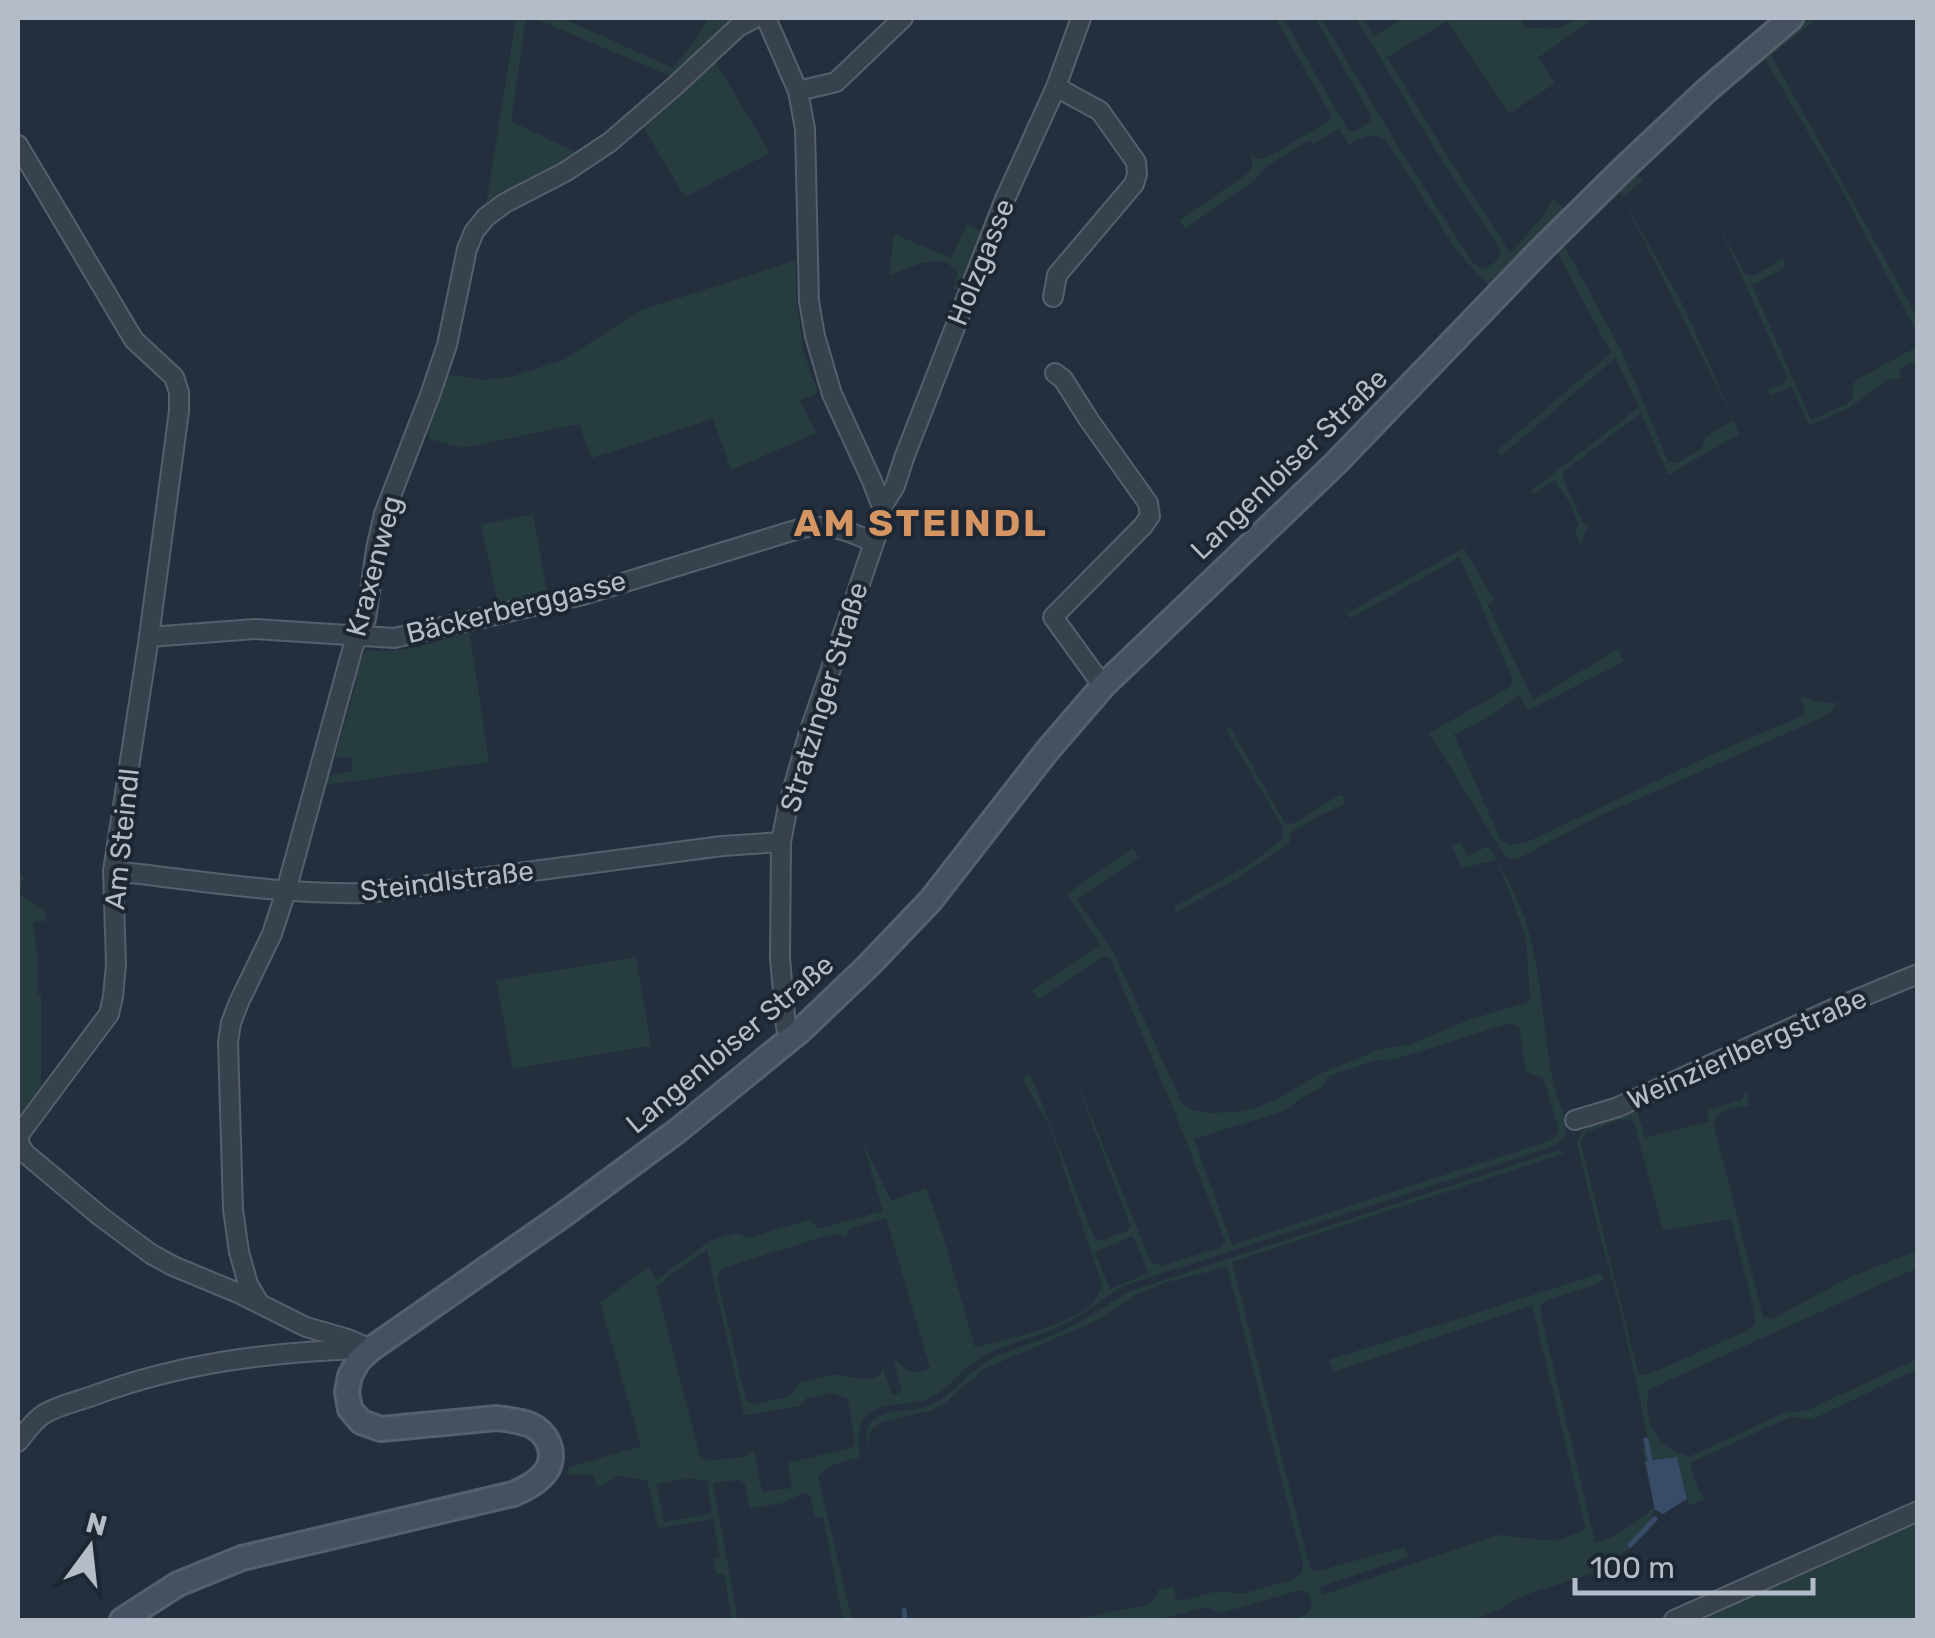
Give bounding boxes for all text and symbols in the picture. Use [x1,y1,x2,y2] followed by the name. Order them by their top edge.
[941,194,1021,330] street label: Holzgasse
[1184,362,1394,566] street label: Langenloiser Straße
[339,492,409,640] street label: Kraxenweg
[794,500,1048,546] district label: AM STEINDL
[403,564,629,650] street label: Bäckerberggasse
[773,578,875,816] street label: Stratzinger Straße
[98,767,146,911] street label: Am Steindl
[358,854,536,908] street label: Steindlstraße
[620,948,840,1140] street label: Langenloiser Straße
[1622,981,1872,1117] street label: Weinzierlbergstraße
[40,1498,140,1598] north arrow
[82,1506,110,1543] text: N
[1575,1533,1812,1595] scale bar
[1590,1550,1675,1586] text: 100 m

